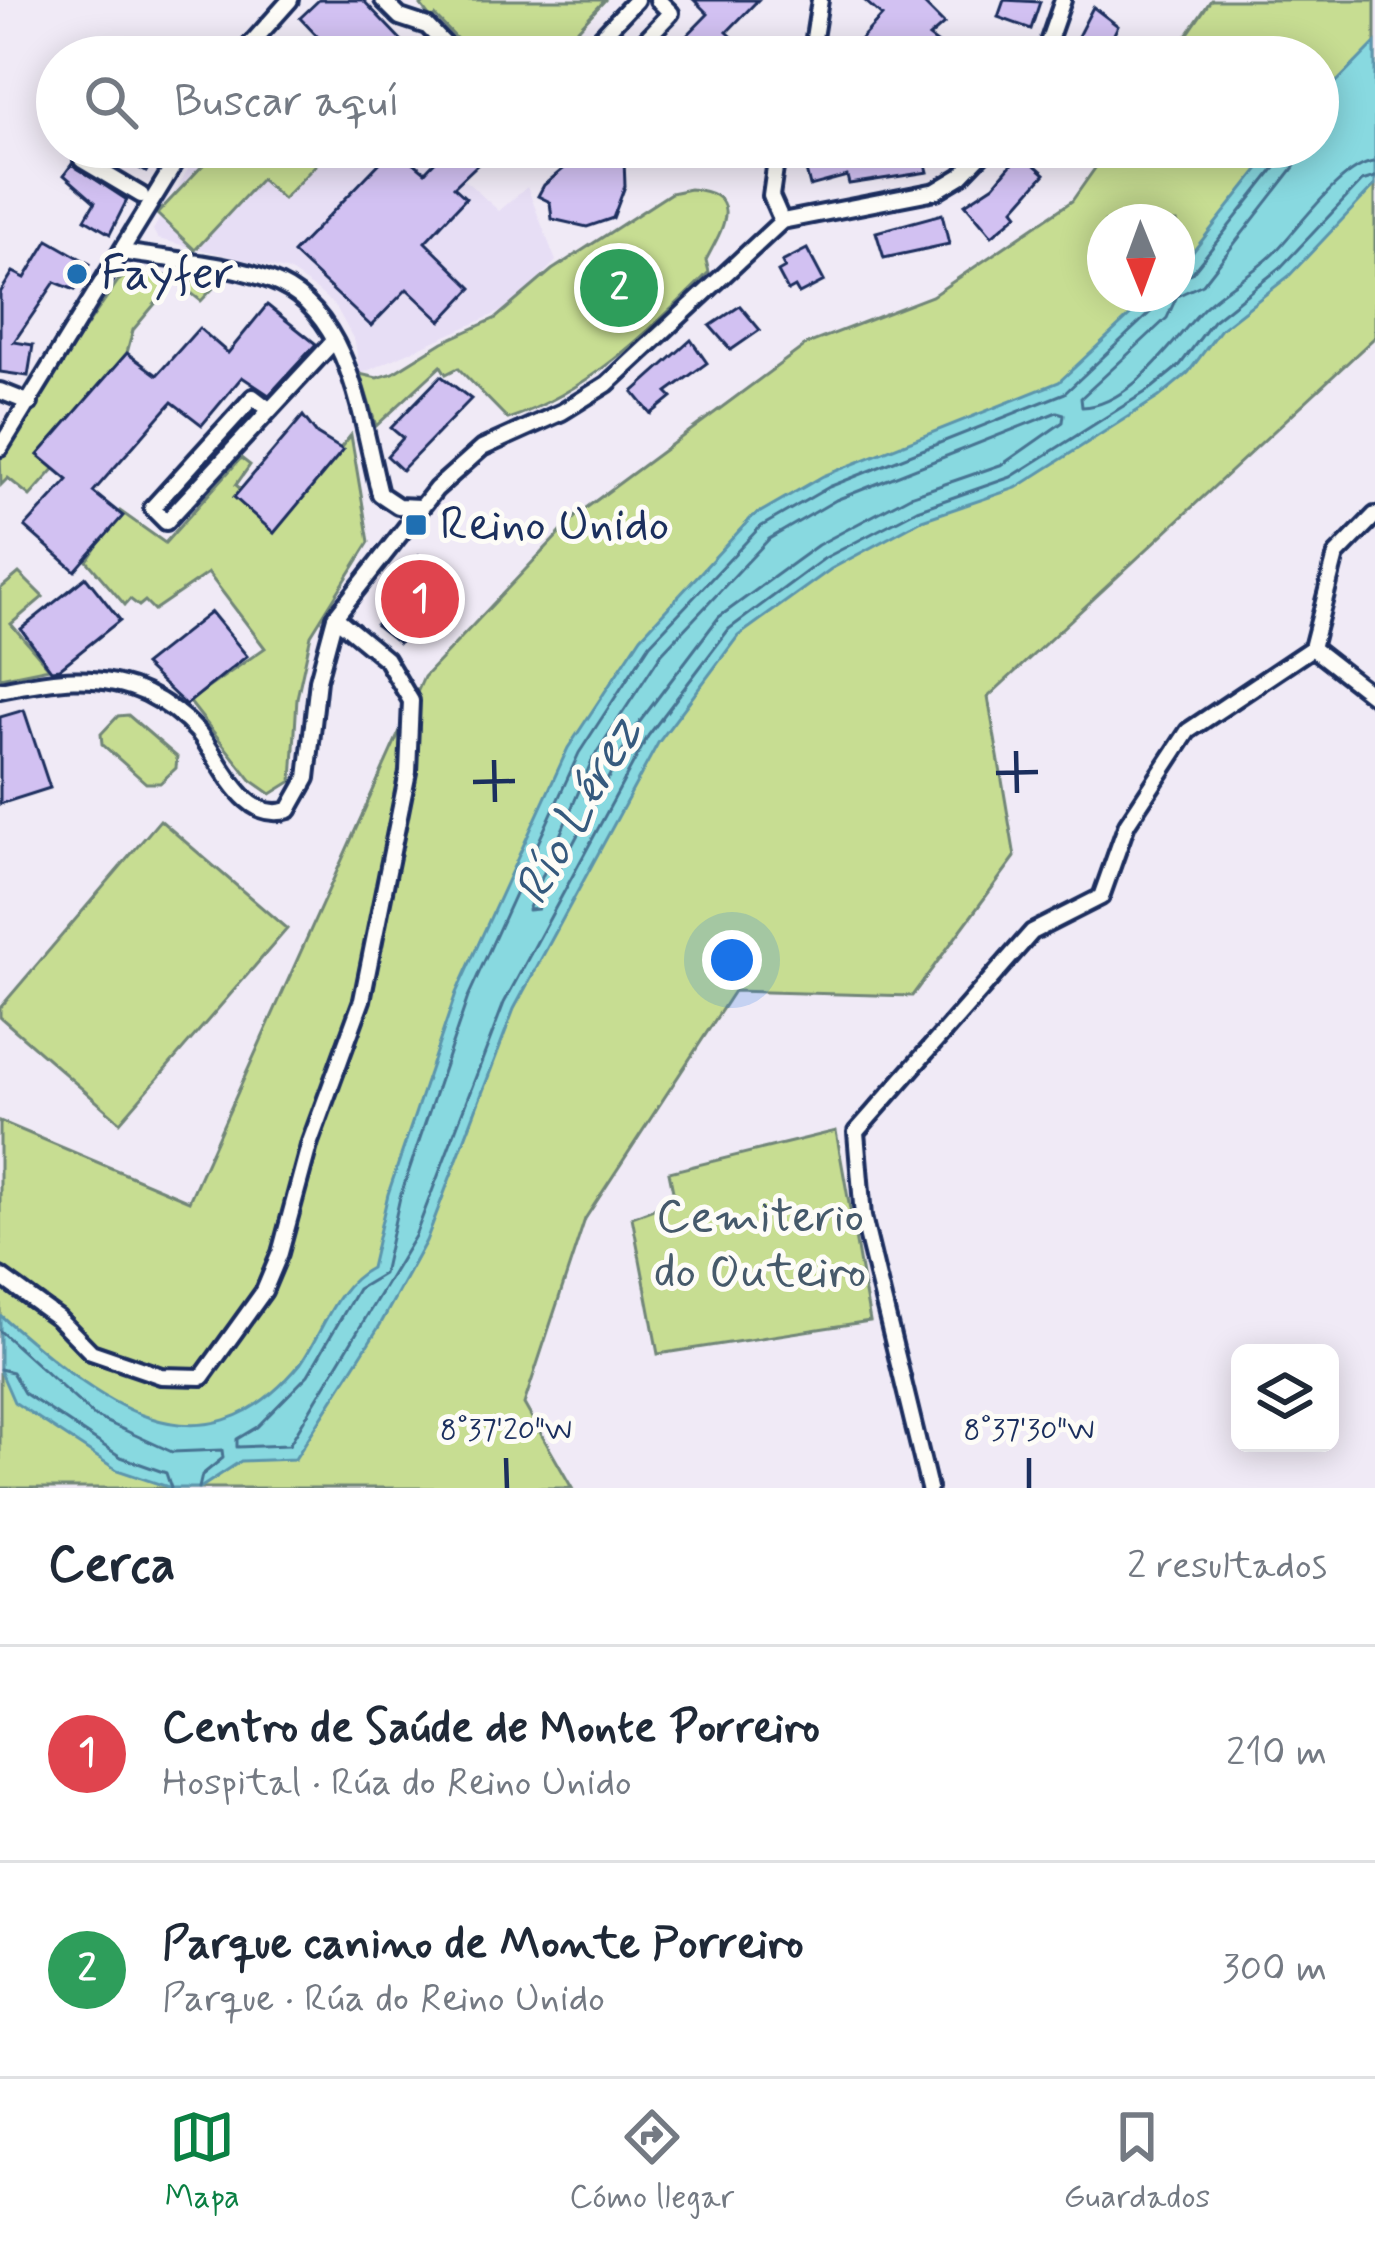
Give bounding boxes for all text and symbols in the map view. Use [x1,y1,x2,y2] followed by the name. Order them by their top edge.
[36,36,1339,168] search box
[78,69,144,135] icon: search
[174,73,400,132] text: Buscar aquí
[1087,204,1195,312] north arrow
[101,243,234,306] place label: Fayfer
[580,243,658,333] pin: 2
[64,261,90,287] marker: Fayfer
[440,494,669,557] place label: Reino Unido
[403,512,429,538] marker: Reino Unido
[381,554,459,644] pin: 1
[500,705,658,917] water label: Río Lérez
[702,930,762,990] your location
[654,1186,866,1304] park label: Cemiterio do Outeiro
[1231,1344,1339,1452] map controls
[1231,1344,1339,1452] button: layers
[440,1411,572,1450] text: 8°37'20"W
[964,1411,1094,1450] text: 8°37'30"W
[48,1533,176,1599] text: Cerca
[1127,1541,1327,1592] text: 2 resultados
[162,1699,820,1758] text: Centro de Saúde de Monte Porreiro
[78,1728,96,1779] text: 1
[1226,1728,1327,1779] text: 210 m
[162,1758,632,1809] text: Hospital · Rúa do Reino Unido
[162,1915,804,1974] text: Parque canino de Monte Porreiro
[77,1944,97,1995] text: 2
[1222,1944,1327,1995] text: 300 m
[162,1974,605,2025] text: Parque · Rúa do Reino Unido
[165,2104,240,2220] tab: Mapa
[569,2104,734,2220] tab: Cómo llegar
[1064,2104,1210,2220] tab: Guardados

